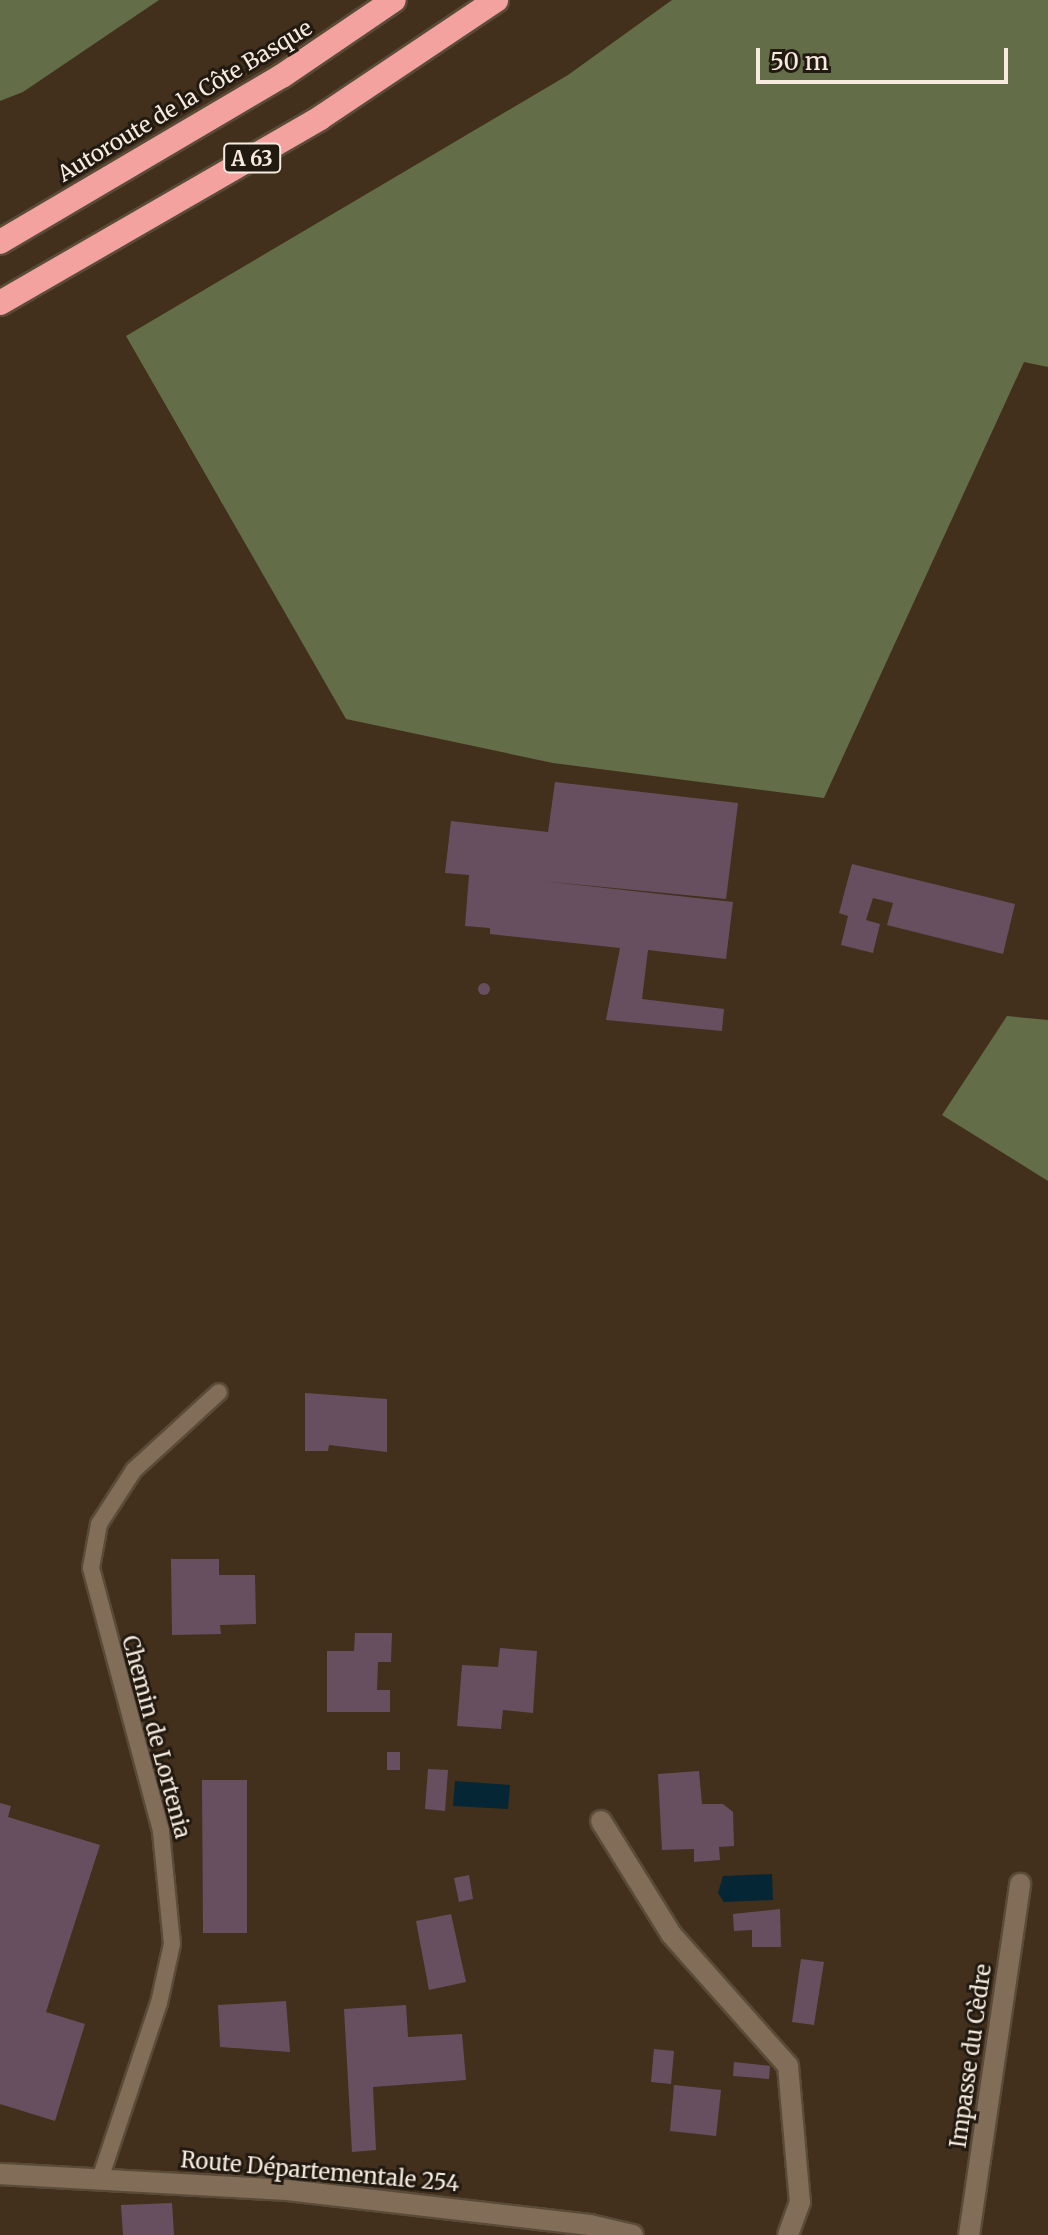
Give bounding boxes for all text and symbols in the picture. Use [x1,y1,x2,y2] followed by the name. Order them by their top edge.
[53,14,317,188] street label: Autoroute de la Côte Basque
[760,32,1012,82] scale bar
[770,46,829,77] text: 50 m
[222,142,282,174] road number: A 63
[116,1633,196,1841] street label: Chemin de Lortenia
[945,1962,997,2150] street label: Impasse du Cèdre
[179,2147,461,2197] street label: Route Départementale 254

